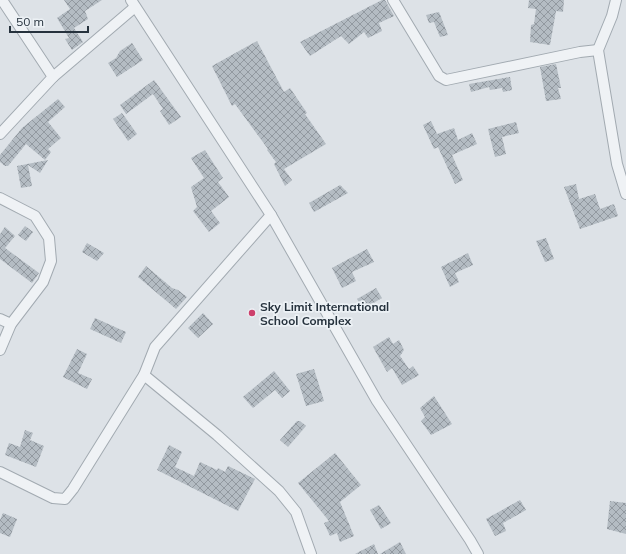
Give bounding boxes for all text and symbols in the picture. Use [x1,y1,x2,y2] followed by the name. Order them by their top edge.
[10,8,88,34] scale bar
[16,14,44,29] text: 50 m
[260,299,389,328] place label: Sky Limit International School Complex
[247,308,257,318] marker: Sky Limit International School Complex

